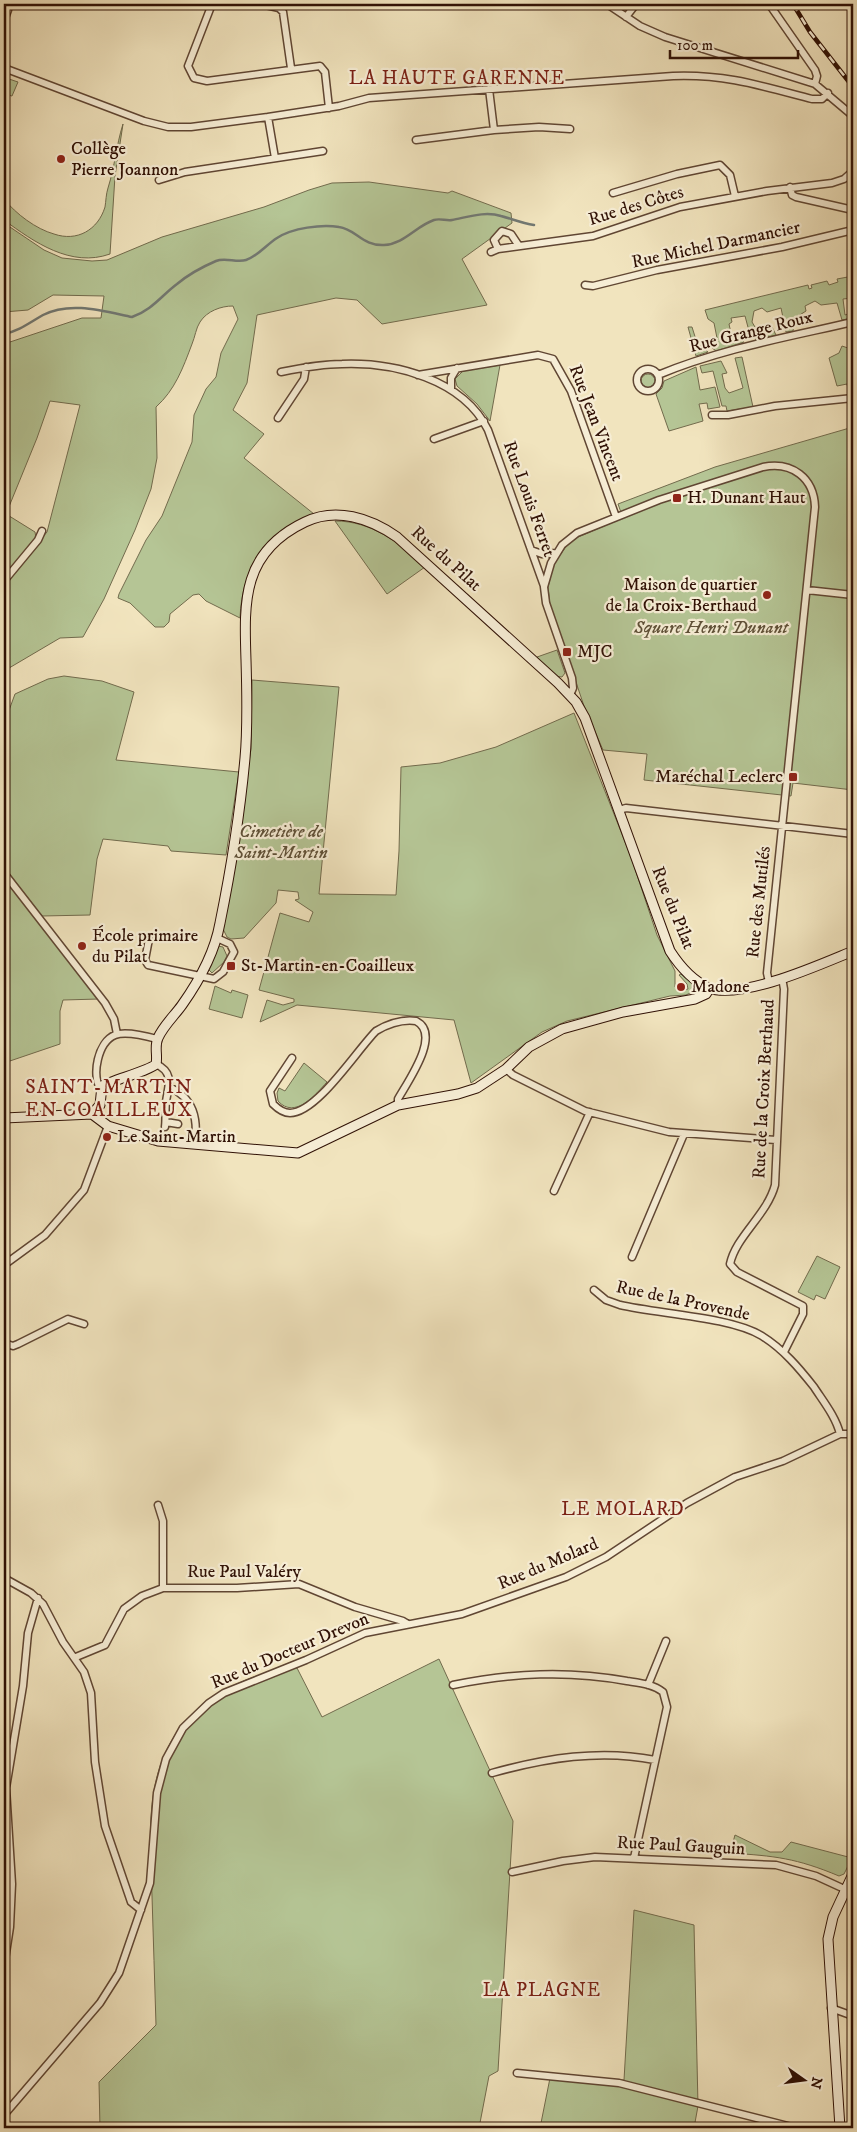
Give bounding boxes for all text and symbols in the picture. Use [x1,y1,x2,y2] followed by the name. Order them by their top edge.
[670,28,797,60] scale bar
[677,36,713,55] text: 100 m
[349,67,565,90] district label: LA HAUTE GARENNE
[71,138,179,181] place label: Collège Pierre Joannon
[55,153,67,165] marker: Collège Pierre Joannon
[586,181,686,231] street label: Rue des Côtes
[630,216,803,274] street label: Rue Michel Darmancier
[687,306,815,358] street label: Rue Grange Roux
[564,362,628,484] street label: Rue Jean Vincent
[498,438,560,560] street label: Rue Louis Ferret
[687,487,806,509] place label: H. Dunant Haut
[671,492,683,504] marker: H. Dunant Haut
[406,522,486,597] street label: Rue du Pilat
[606,574,757,617] place label: Maison de quartier de la Croix-Berthaud
[761,589,773,601] marker: Maison de quartier de la Croix-Berthaud
[633,617,790,639] park label: Square Henri Dunant
[577,641,612,663] place label: MJC
[561,646,573,658] marker: MJC
[655,766,783,788] place label: Maréchal Leclerc
[787,771,799,783] marker: Maréchal Leclerc
[233,821,328,864] park label: Cimetière de Saint-Martin
[742,845,776,959] street label: Rue des Mutilés
[646,863,700,953] street label: Rue du Pilat
[92,925,198,968] place label: École primaire du Pilat
[76,940,88,952] marker: École primaire du Pilat
[241,955,414,977] place label: St-Martin-en-Coailleux
[225,960,237,972] marker: St-Martin-en-Coailleux
[691,976,750,998] place label: Madone
[675,981,687,993] marker: Madone
[748,999,780,1179] street label: Rue de la Croix Berthaud
[25,1075,193,1123] district label: SAINT-MARTIN EN COAILLEUX
[117,1126,237,1148] place label: Le Saint-Martin
[101,1131,113,1143] marker: Le Saint-Martin
[614,1276,752,1326] street label: Rue de la Provende
[561,1498,685,1521] district label: LE MOLARD
[494,1533,602,1595] street label: Rue du Molard
[187,1561,301,1583] street label: Rue Paul Valéry
[208,1608,373,1694] street label: Rue du Docteur Drevon
[616,1832,746,1860] street label: Rue Paul Gauguin
[483,1979,601,2002] district label: LA PLAGNE
[780,2054,830,2104] north arrow
[805,2075,826,2091] text: N

